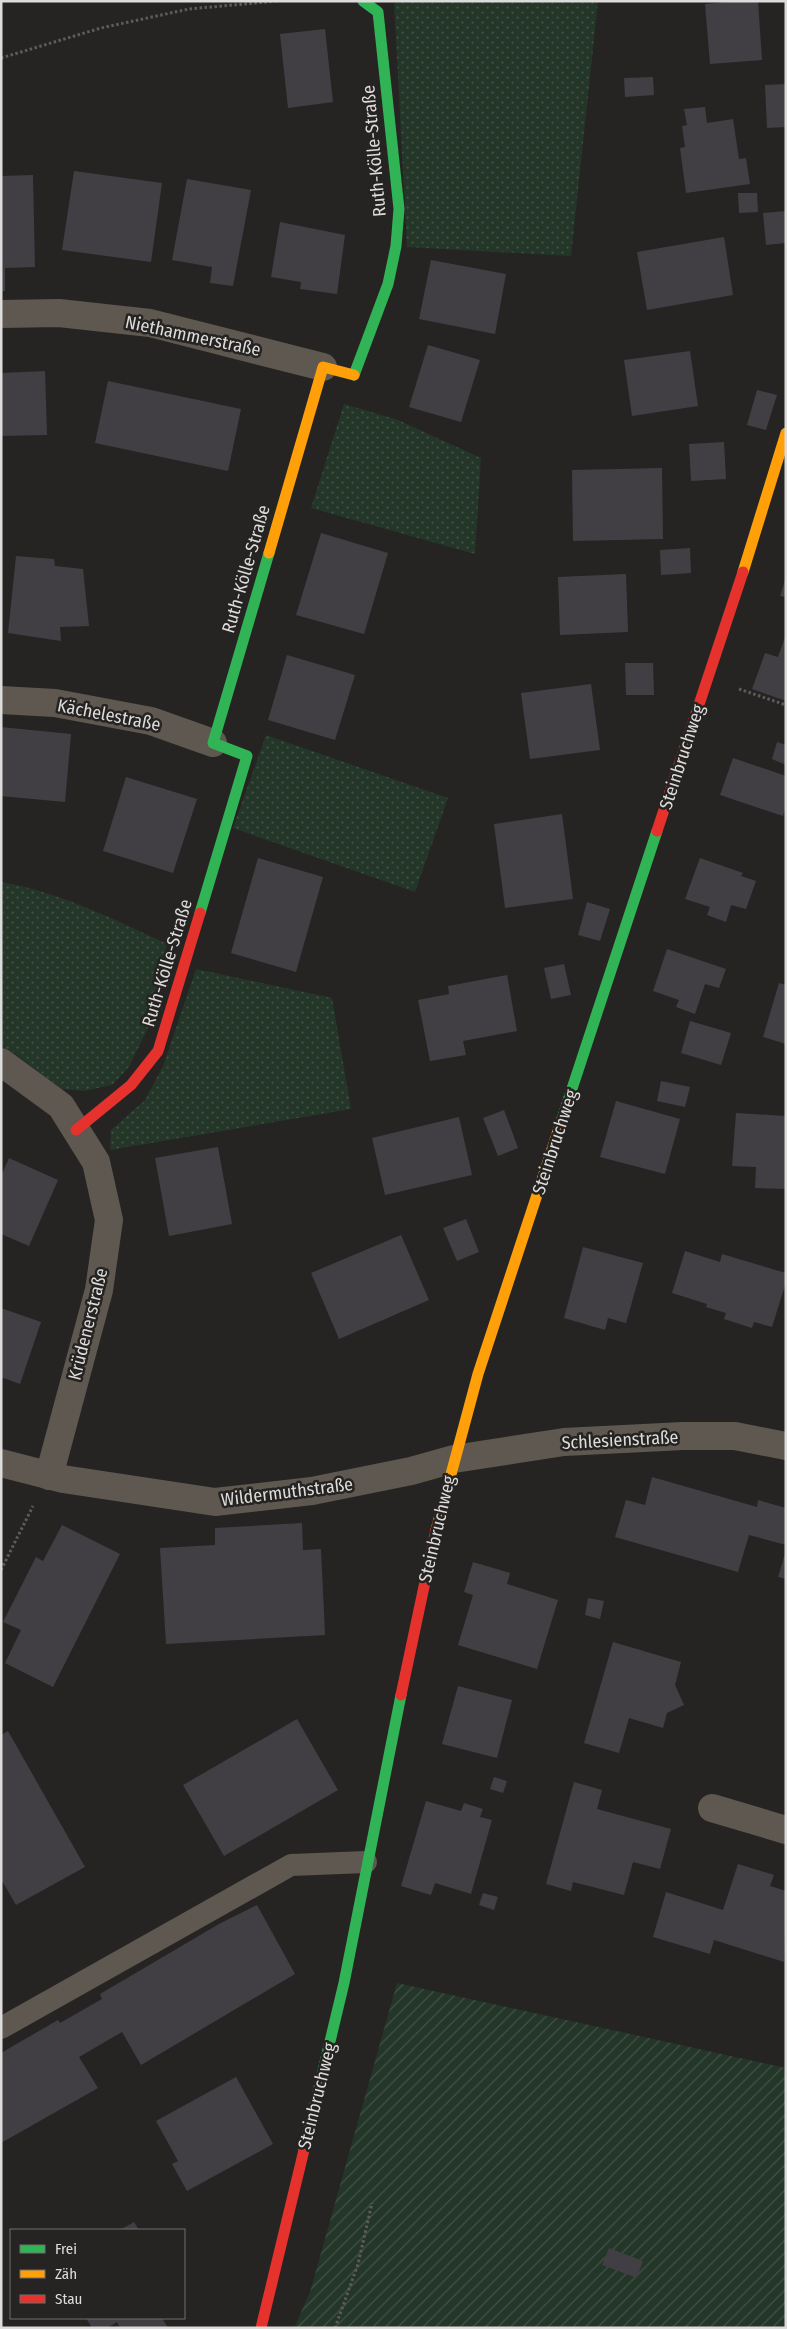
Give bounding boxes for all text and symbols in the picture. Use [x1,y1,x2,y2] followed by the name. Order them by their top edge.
[357,84,391,218] street label: Ruth-Kölle-Straße
[123,311,263,361] street label: Niethammerstraße
[217,502,275,636] street label: Ruth-Kölle-Straße
[56,694,162,736] street label: Kächelestraße
[655,701,709,812] street label: Steinbruchweg
[137,897,197,1029] street label: Ruth-Kölle-Straße
[528,1086,582,1197] street label: Steinbruchweg
[63,1266,113,1382] street label: Krüdenerstraße
[561,1426,679,1454] street label: Schlesienstraße
[220,1473,354,1511] street label: Wildermuthstraße
[414,1473,460,1585] street label: Steinbruchweg
[293,2040,341,2152] street label: Steinbruchweg
[10,2229,185,2319] legend
[55,2240,77,2258] text: Frei
[55,2265,77,2283] text: Zäh
[55,2290,82,2308] text: Stau

